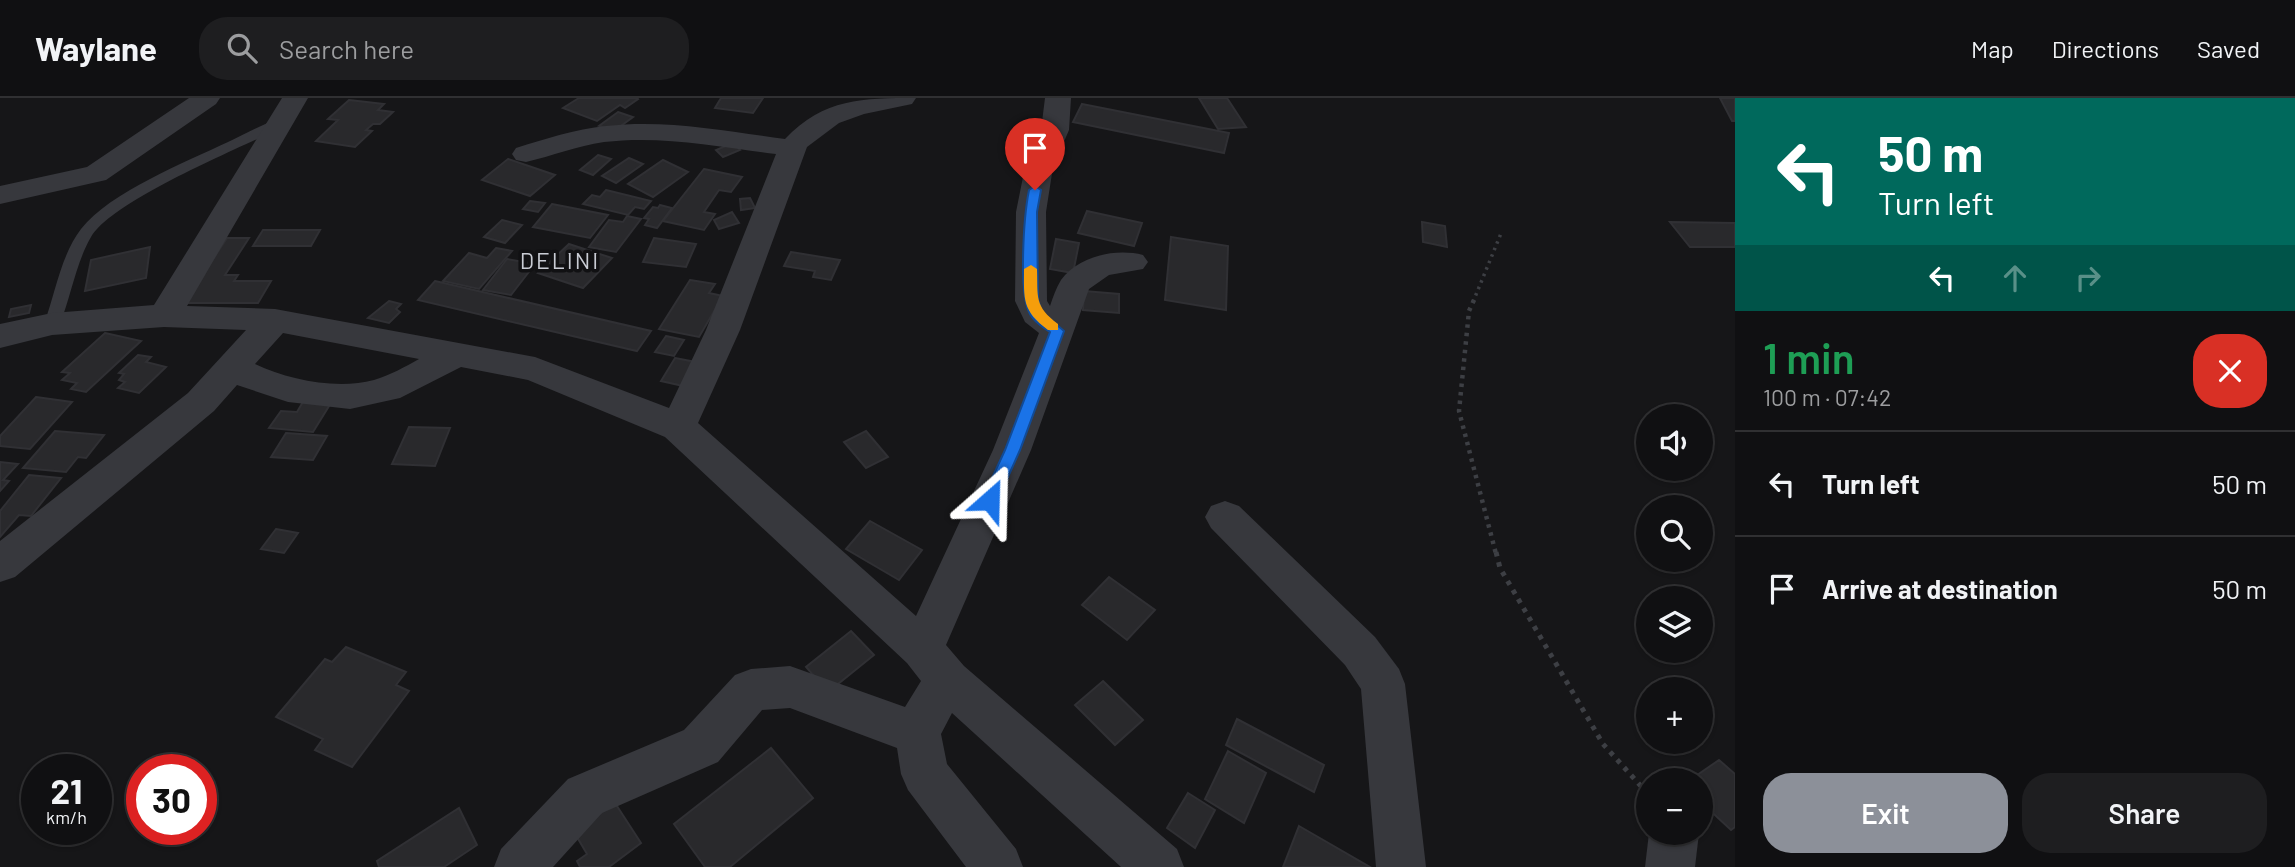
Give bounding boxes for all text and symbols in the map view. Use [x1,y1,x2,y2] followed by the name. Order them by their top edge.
[199,17,689,80] search box
[35,28,157,68] text: Waylane
[223,29,261,67] icon: search
[279,33,414,64] text: Search here
[1971,34,2014,63] text: Map
[2052,34,2159,63] text: Directions
[2197,34,2260,63] text: Saved
[1005,118,1065,190] pin
[1878,123,1983,182] text: 50 m
[1763,126,1854,217] icon: left
[1016,129,1054,167] icon: arrive
[1878,183,1995,221] text: Turn left
[520,246,600,274] district label: DELINI
[1923,259,1961,297] icon: left
[1996,259,2034,297] icon: ahead
[2069,259,2107,297] icon: right
[1763,332,1855,382] text: 1 min
[2193,334,2267,408] button: close
[1763,383,1891,411] text: 100 m · 07:42
[1636,404,1713,845] map controls
[1636,404,1713,481] button: sound
[953,463,1027,537] position arrow
[1763,465,1801,503] icon: left
[1822,468,1920,499] text: Turn left
[2212,468,2267,499] text: 50 m
[1636,495,1713,572] button: search
[1763,570,1801,608] icon: arrive
[1822,573,2058,604] text: Arrive at destination
[2212,573,2267,604] text: 50 m
[1636,586,1713,663] button: layers
[1636,677,1713,754] button: +
[126,754,217,845] speed limit sign: 30
[1636,768,1713,845] button: −
[51,769,82,811] text: 21
[1763,773,2008,853] button: Exit
[2022,773,2267,853] button: Share
[46,806,87,828] text: km/h

